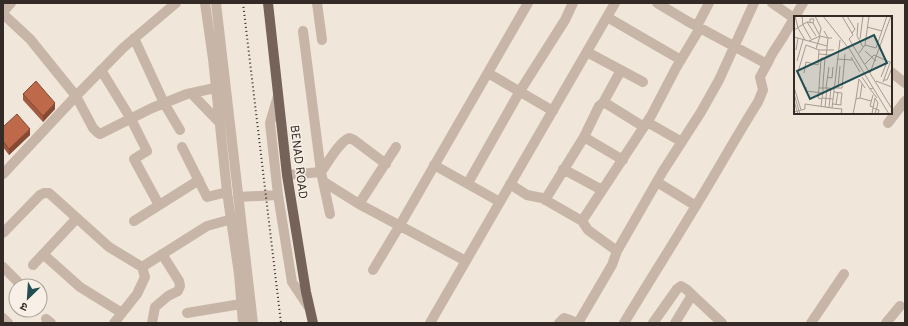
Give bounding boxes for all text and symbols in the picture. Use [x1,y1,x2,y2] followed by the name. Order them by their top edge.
[794,16,892,114] inset map
[286,124,310,200] street label: BENAD ROAD
[8,278,48,318] north arrow
[18,298,30,314] text: उ

